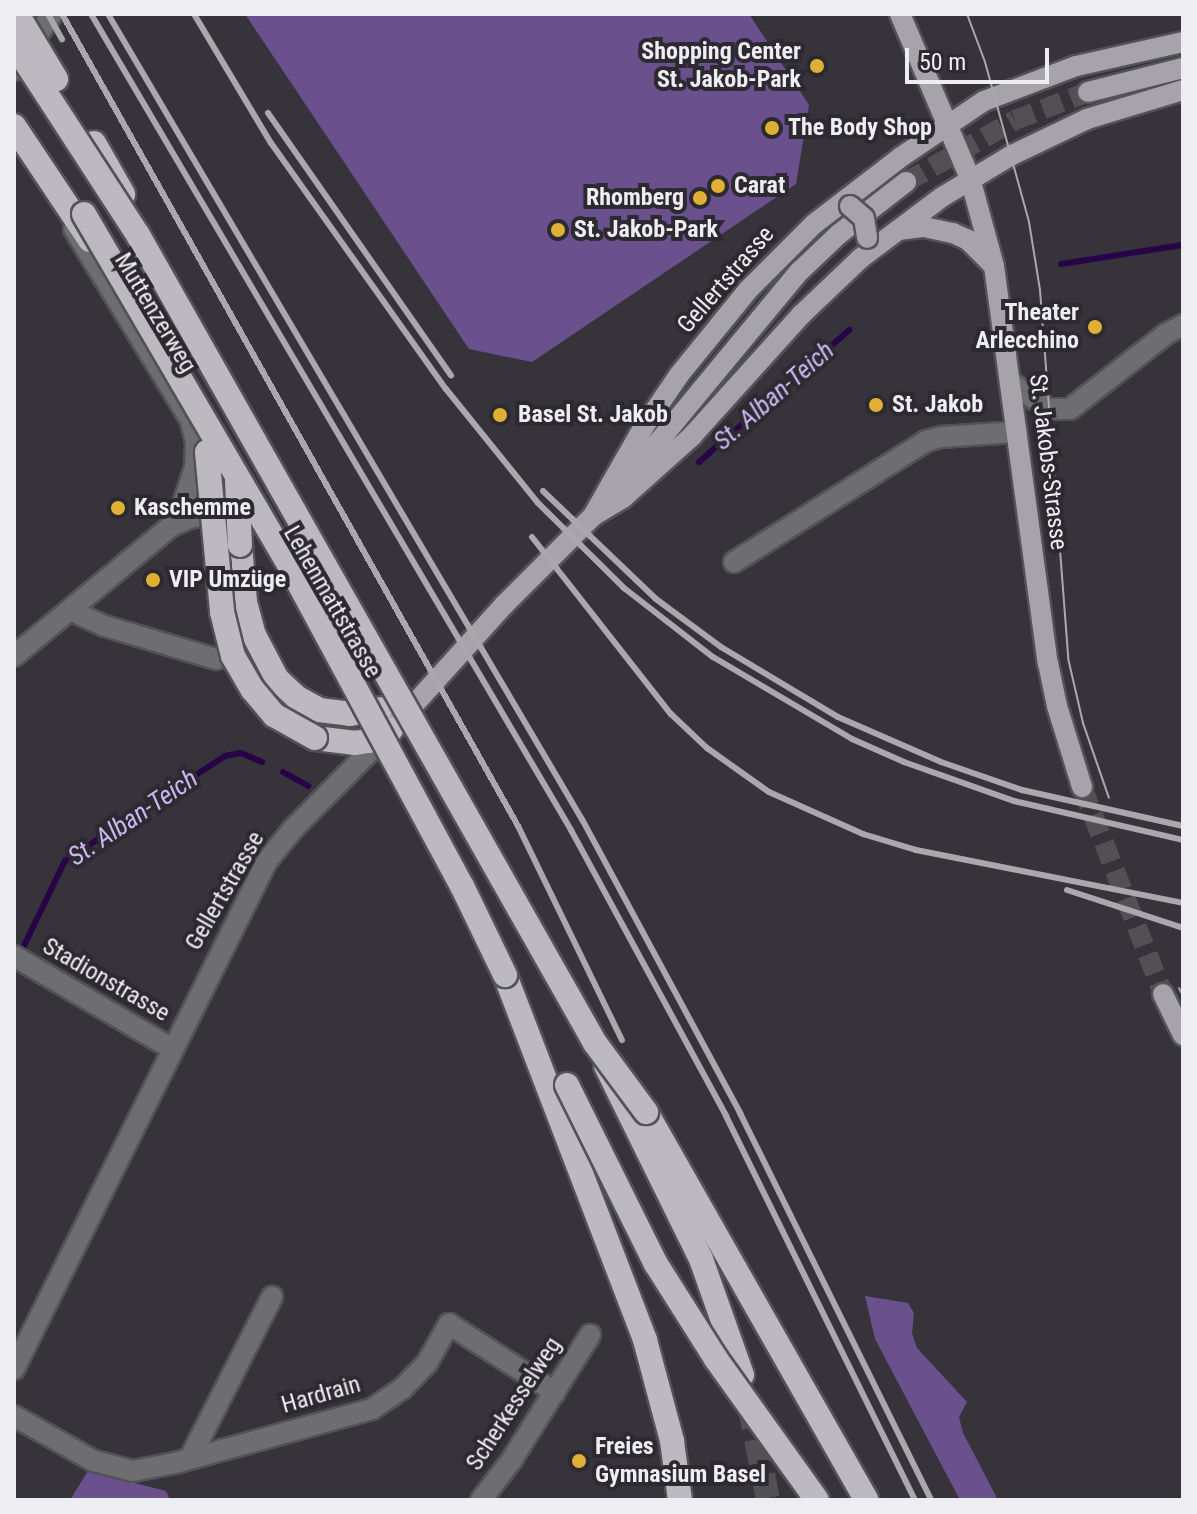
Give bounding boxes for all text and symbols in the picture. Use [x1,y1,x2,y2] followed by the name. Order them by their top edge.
[909,32,1053,82] scale bar
[641,38,801,94] place label: Shopping Center St. Jakob-Park
[919,48,966,76] text: 50 m
[808,57,826,75] marker: Shopping Center St. Jakob-Park
[788,114,932,142] place label: The Body Shop
[763,119,781,137] marker: The Body Shop
[734,172,785,200] place label: Carat
[709,177,727,195] marker: Carat
[586,184,684,212] place label: Rhomberg
[691,189,709,207] marker: Rhomberg
[574,216,718,244] place label: St. Jakob-Park
[549,221,567,239] marker: St. Jakob-Park
[672,221,780,339] street label: Gellertstrasse
[108,248,202,378] street label: Muttenzerweg
[976,299,1079,355] place label: Theater Arlecchino
[1086,318,1104,336] marker: Theater Arlecchino
[707,335,841,457] water label: St. Alban-Teich
[1023,372,1073,552] street label: St. Jakobs-Strasse
[892,391,983,419] place label: St. Jakob
[867,396,885,414] marker: St. Jakob
[518,401,668,429] place label: Basel St. Jakob
[489,404,511,426] marker: Basel St. Jakob
[134,494,251,522] place label: Kaschemme
[109,499,127,517] marker: Kaschemme
[277,521,387,683] street label: Lehenmattstrasse
[169,566,286,594] place label: VIP Umzüge
[144,571,162,589] marker: VIP Umzüge
[62,763,204,873] water label: St. Alban-Teich
[179,827,271,955] street label: Gellertstrasse
[37,932,175,1028] street label: Stadionstrasse
[460,1332,568,1476] street label: Scherkesselweg
[278,1370,364,1420] street label: Hardrain
[595,1433,766,1489] place label: Freies Gymnasium Basel
[570,1452,588,1470] marker: Freies Gymnasium Basel

